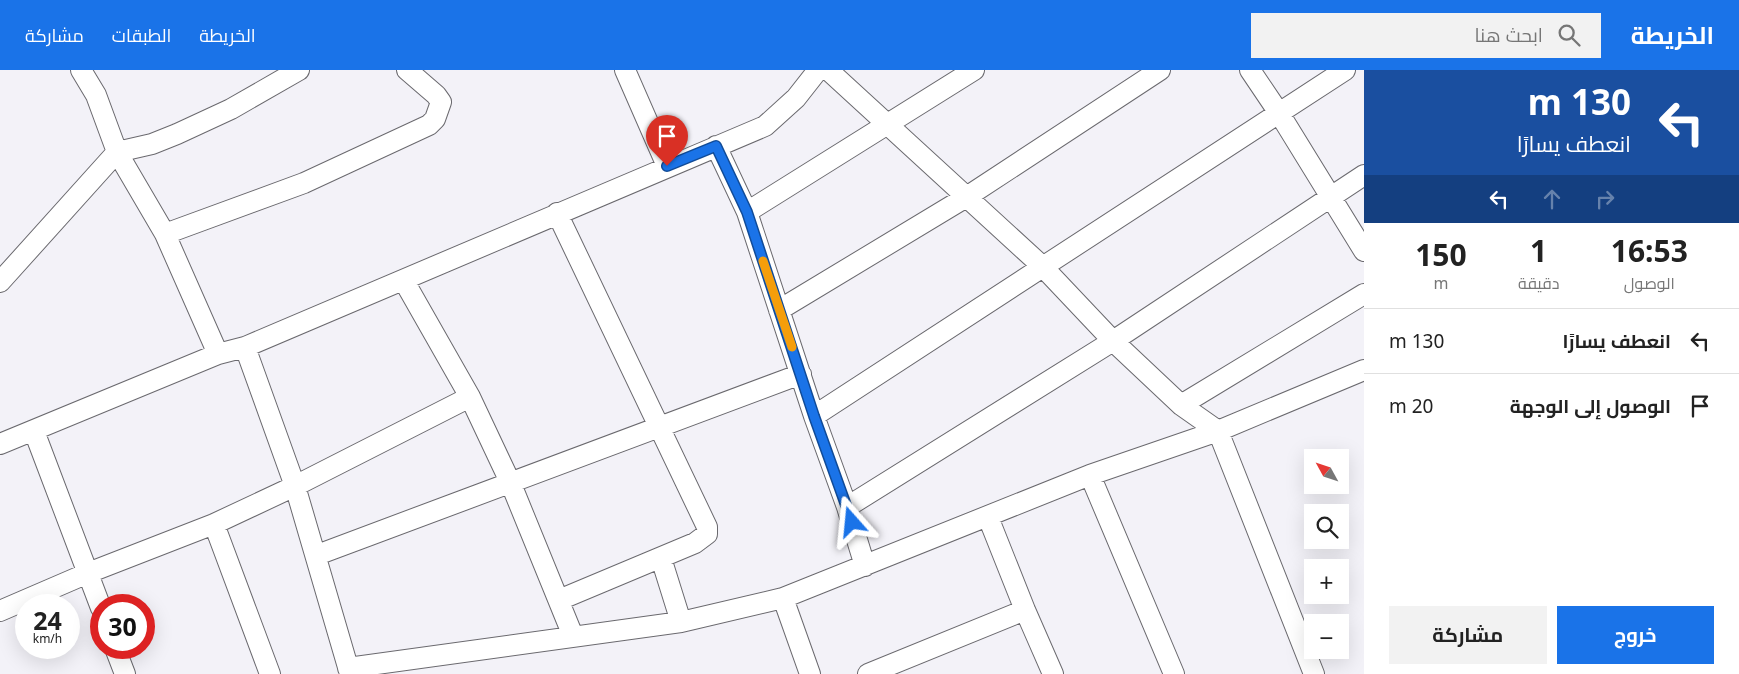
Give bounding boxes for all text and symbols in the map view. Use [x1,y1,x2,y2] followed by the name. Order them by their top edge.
[1251,13,1601,58] search box
[1631,18,1714,51] text: الخريطة
[1555,21,1583,49] icon: search
[1474,22,1543,48] text: ابحث هنا
[25,23,84,47] text: مشاركة
[112,23,171,47] text: الطبقات
[199,23,256,47] text: الخريطة
[1528,78,1631,125] text: 130 m
[1649,90,1714,155] icon: left
[646,115,688,166] pin
[653,122,681,150] icon: arrive
[1517,128,1631,158] text: انعطف يسارًا
[1485,185,1513,213] icon: left
[1538,185,1566,213] icon: ahead
[1591,185,1619,213] icon: right
[1530,230,1547,271] text: 1
[1611,230,1688,271] text: 16:53
[1415,234,1467,275] text: 150
[1433,272,1448,294] text: m
[1518,272,1560,294] text: دقيقة
[1624,272,1675,294] text: الوصول
[1686,327,1714,355] icon: left
[1389,328,1444,354] text: 130 m
[1562,328,1671,354] text: انعطف يسارًا
[1686,392,1714,420] icon: arrive
[1389,393,1433,419] text: 20 m
[1510,393,1671,419] text: الوصول إلى الوجهة
[1304,449,1349,494] north arrow
[1304,449,1349,659] map controls
[825,495,877,547] position arrow
[1304,504,1349,549] button: search
[1304,559,1349,604] button: +
[90,594,155,659] speed limit sign: 30
[33,603,62,637] text: 24
[1389,606,1547,664] button: مشاركة
[1557,606,1714,664] button: خروج
[1304,614,1349,659] button: −
[33,630,62,647] text: km/h

